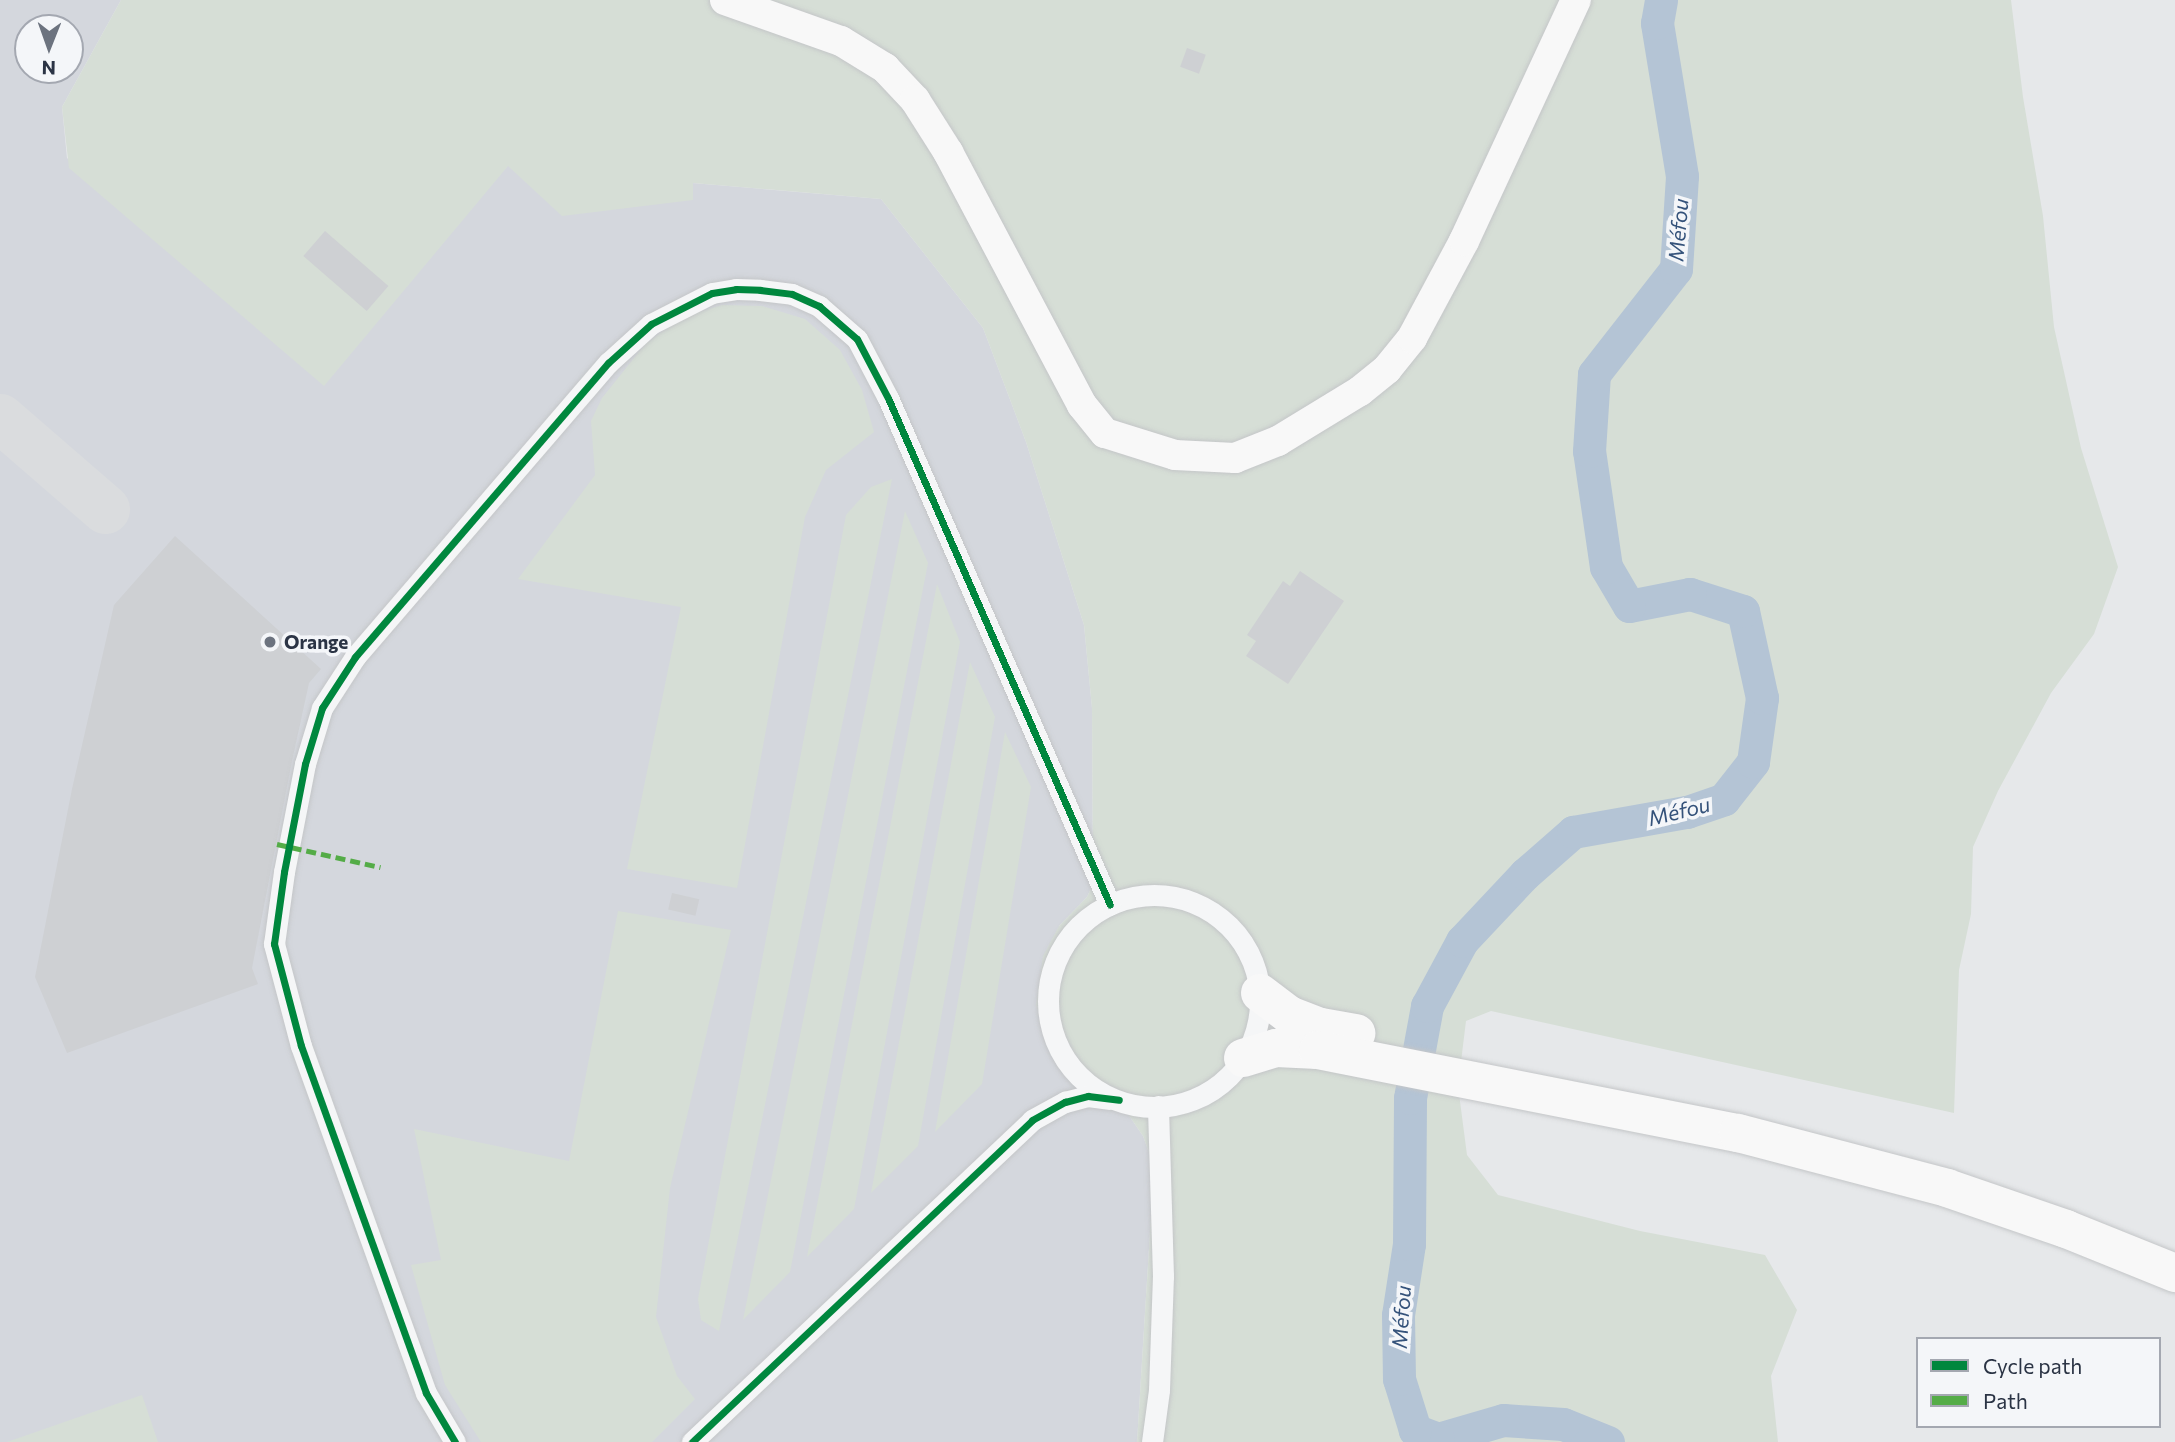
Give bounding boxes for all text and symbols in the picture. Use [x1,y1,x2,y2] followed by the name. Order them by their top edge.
[14,14,84,84] north arrow
[41,57,56,80] text: N
[1663,198,1693,262] water label: Méfou
[284,631,348,653] place label: Orange
[262,634,278,650] marker: Orange
[1645,791,1713,831] water label: Méfou
[1386,1285,1416,1349] water label: Méfou
[1916,1337,2161,1428] legend
[1983,1353,2082,1378] text: Cycle path
[1983,1388,2028,1413] text: Path

